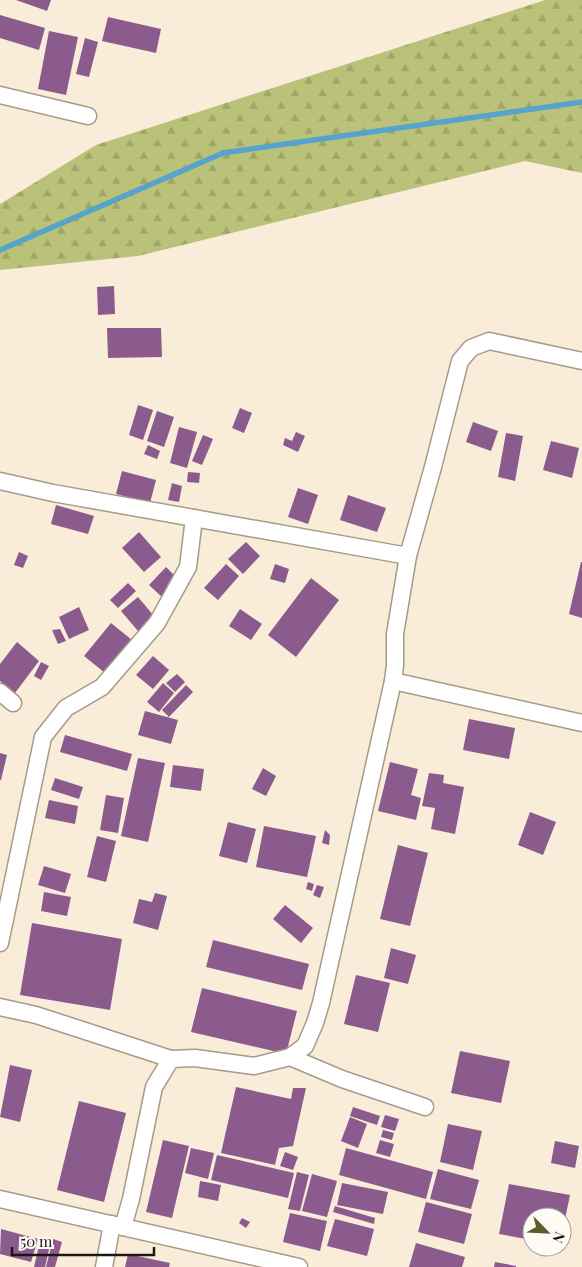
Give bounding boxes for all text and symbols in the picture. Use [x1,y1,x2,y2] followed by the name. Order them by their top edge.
[522,1207,572,1257] north arrow
[12,1224,155,1256] scale bar
[549,1229,570,1246] text: N
[20,1231,53,1251] text: 50 m

